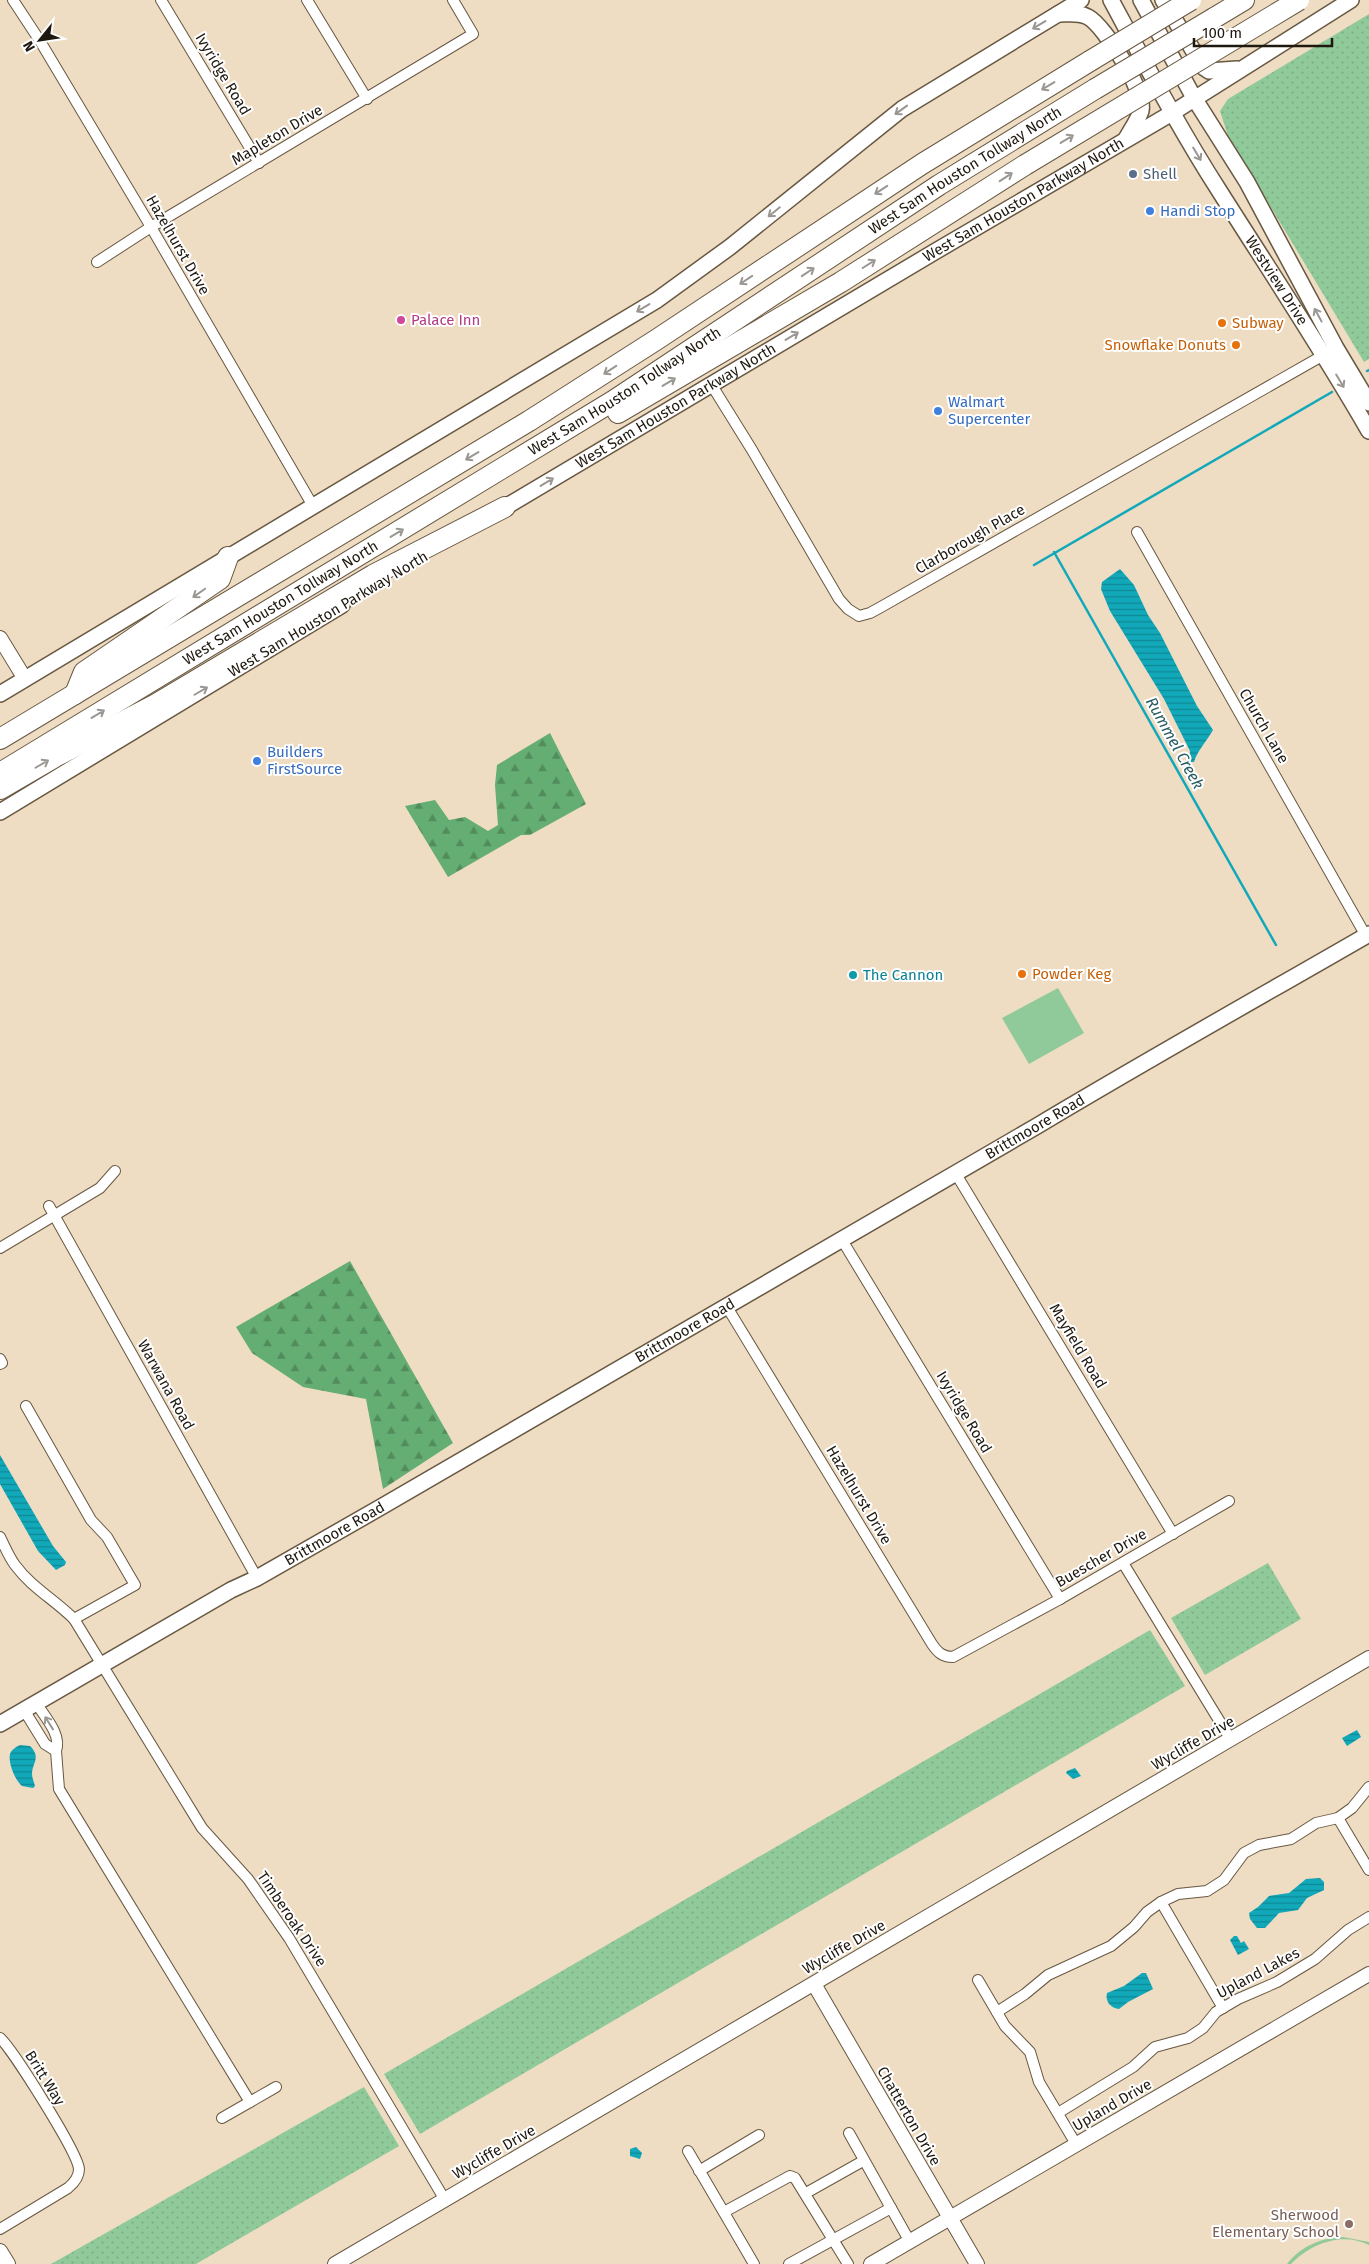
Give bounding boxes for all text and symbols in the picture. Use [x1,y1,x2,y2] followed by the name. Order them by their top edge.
[15,15,65,65] north arrow
[1194,15,1332,47] scale bar
[1033,21,1047,31] one-way arrow
[1202,24,1242,42] text: 100 m
[191,30,255,118] street label: Ivyridge Road
[19,38,39,55] text: N
[1042,81,1056,91] one-way arrow
[228,101,326,169] street label: Mapleton Drive
[865,103,1065,238] street label: West Sam Houston Tollway North
[895,105,908,116] one-way arrow
[920,134,1127,266] street label: West Sam Houston Parkway North
[1060,134,1074,144] one-way arrow
[1193,147,1203,161] one-way arrow
[1143,165,1178,183] place label: Shell
[1127,168,1139,180] marker: Shell
[999,172,1013,182] one-way arrow
[875,186,889,196] one-way arrow
[142,192,214,298] street label: Hazelhurst Drive
[1160,202,1235,220] place label: Handi Stop
[1144,205,1156,217] marker: Handi Stop
[768,206,781,217] one-way arrow
[1241,233,1312,329] street label: Westview Drive
[862,259,876,269] one-way arrow
[801,267,815,277] one-way arrow
[739,275,753,285] one-way arrow
[637,304,651,314] one-way arrow
[1313,308,1323,323] one-way arrow
[411,311,480,329] place label: Palace Inn
[395,314,407,326] marker: Palace Inn
[1232,314,1284,332] place label: Subway
[1216,317,1228,329] marker: Subway
[525,323,724,459] street label: West Sam Houston Tollway North
[784,330,798,340] one-way arrow
[1104,336,1226,354] place label: Snowflake Donuts
[572,339,779,472] street label: West Sam Houston Parkway North
[1230,339,1242,351] marker: Snowflake Donuts
[604,365,618,375] one-way arrow
[1335,373,1345,387] one-way arrow
[661,377,675,387] one-way arrow
[948,393,1031,428] place label: Walmart Supercenter
[932,405,944,417] marker: Walmart Supercenter
[466,451,480,461] one-way arrow
[540,476,554,486] one-way arrow
[912,500,1028,578] street label: Clarborough Place
[389,528,403,538] one-way arrow
[180,537,381,669] street label: West Sam Houston Tollway North
[225,547,431,681] street label: West Sam Houston Parkway North
[192,588,206,598] one-way arrow
[1235,685,1293,767] street label: Church Lane
[193,686,208,695] one-way arrow
[1142,694,1208,793] water label: Rummel Creek
[90,708,104,718] one-way arrow
[267,743,342,778] place label: Builders FirstSource
[251,755,263,767] marker: Builders FirstSource
[35,759,49,769] one-way arrow
[1032,965,1111,983] place label: Powder Keg
[863,966,943,984] place label: The Cannon
[1016,968,1028,980] marker: Powder Keg
[847,969,859,981] marker: The Cannon
[982,1091,1088,1163] street label: Brittmoore Road
[632,1294,738,1367] street label: Brittmoore Road
[1046,1300,1110,1392] street label: Mayfield Road
[134,1337,198,1433] street label: Warwana Road
[932,1368,996,1456] street label: Ivyridge Road
[822,1442,896,1548] street label: Hazelhurst Drive
[281,1498,388,1569] street label: Brittmoore Road
[1052,1525,1150,1591] street label: Buescher Drive
[1148,1712,1238,1774] street label: Wycliffe Drive
[44,1717,54,1731] one-way arrow
[254,1868,330,1970] street label: Timberoak Drive
[799,1916,889,1978] street label: Wycliffe Drive
[1213,1944,1303,2002] street label: Upland Lakes
[21,2047,69,2109] street label: Britt Way
[873,2063,945,2169] street label: Chatterton Drive
[1069,2075,1155,2135] street label: Upland Drive
[449,2121,539,2183] street label: Wycliffe Drive
[1212,2206,1340,2241] place label: Sherwood Elementary School
[1343,2218,1355,2230] marker: Sherwood Elementary School

